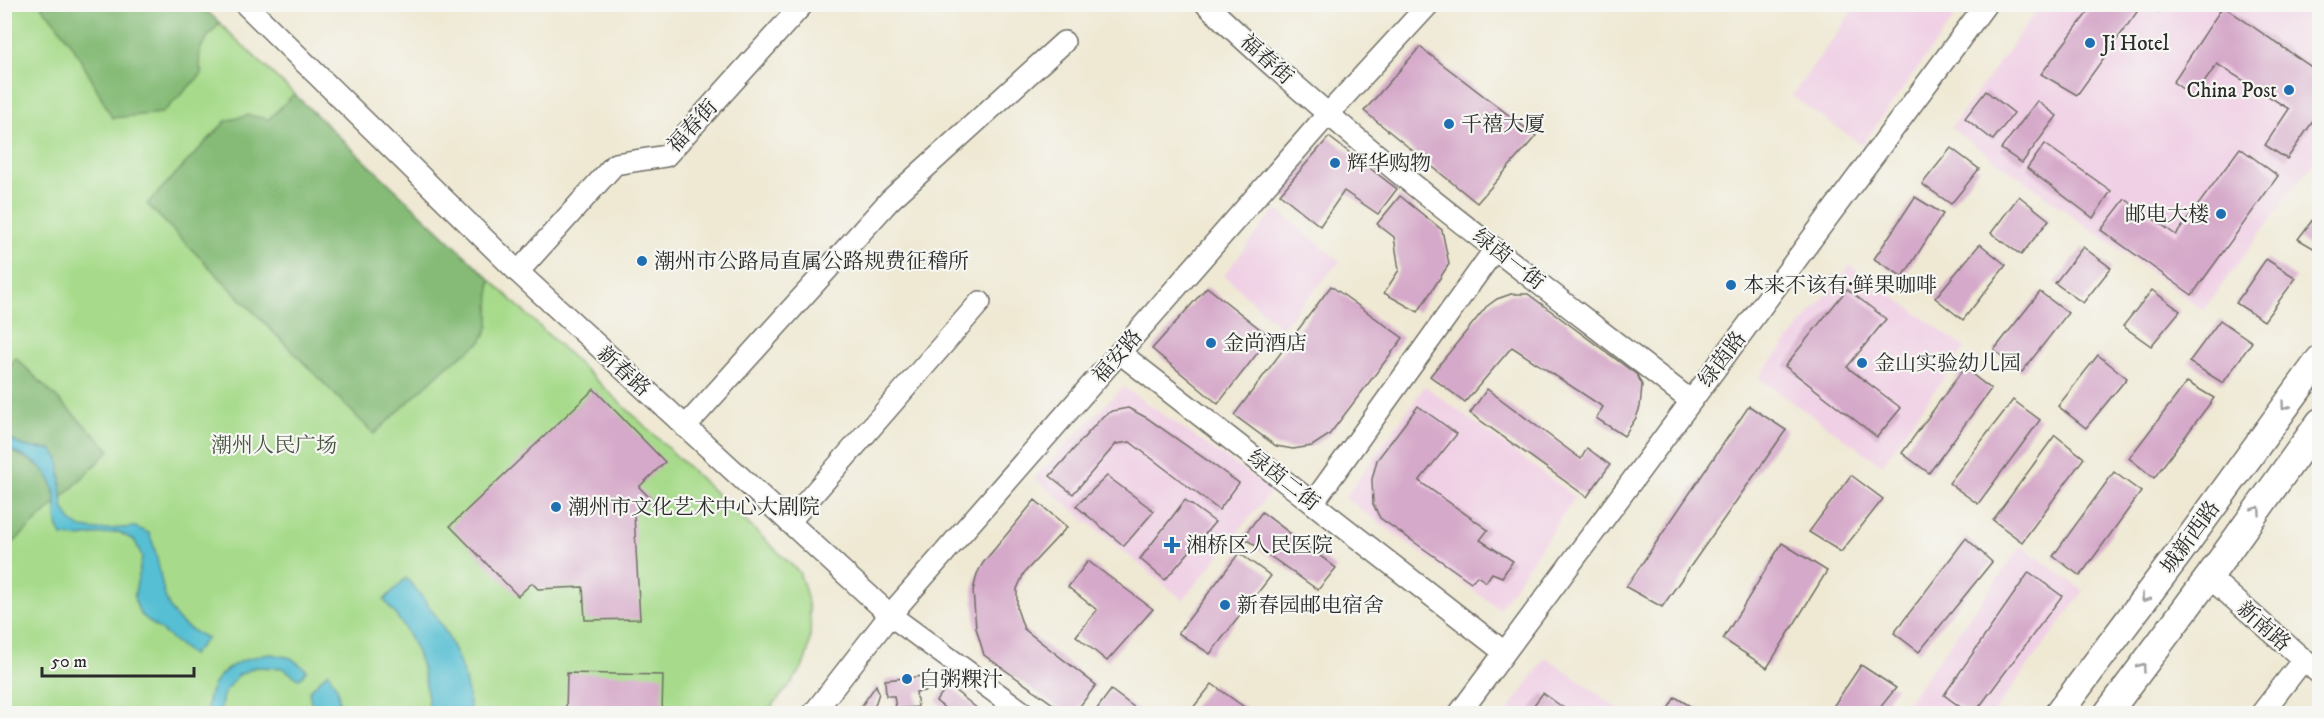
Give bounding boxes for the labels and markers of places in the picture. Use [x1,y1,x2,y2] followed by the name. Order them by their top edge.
[2100,31,2170,57] place label: Ji Hotel
[2083,36,2097,50] marker: Ji Hotel
[2186,78,2277,104] place label: China Post
[2282,83,2296,97] marker: China Post
[1461,112,1545,138] place label: 千禧大厦
[1442,117,1456,131] marker: 千禧大厦
[1347,151,1431,177] place label: 辉华购物
[1328,156,1342,170] marker: 辉华购物
[2125,202,2209,228] place label: 邮电大楼
[2214,207,2228,221] marker: 邮电大楼
[654,249,969,275] place label: 潮州市公路局直属公路规费征稽所
[635,254,649,268] marker: 潮州市公路局直属公路规费征稽所
[1743,273,1937,299] place label: 本来不该有·鲜果咖啡
[1724,278,1738,292] marker: 本来不该有·鲜果咖啡
[1223,331,1307,357] place label: 金尚酒店
[1204,336,1218,350] marker: 金尚酒店
[1874,351,2021,377] place label: 金山实验幼儿园
[1855,356,1869,370] marker: 金山实验幼儿园
[568,495,820,521] place label: 潮州市文化艺术中心大剧院
[549,500,563,514] marker: 潮州市文化艺术中心大剧院
[1186,533,1333,559] place label: 湘桥区人民医院
[1163,536,1181,554] marker: 湘桥区人民医院
[1237,593,1384,619] place label: 新春园邮电宿舍
[1218,598,1232,612] marker: 新春园邮电宿舍
[919,667,1003,693] place label: 白粥粿汁
[900,672,914,686] marker: 白粥粿汁

